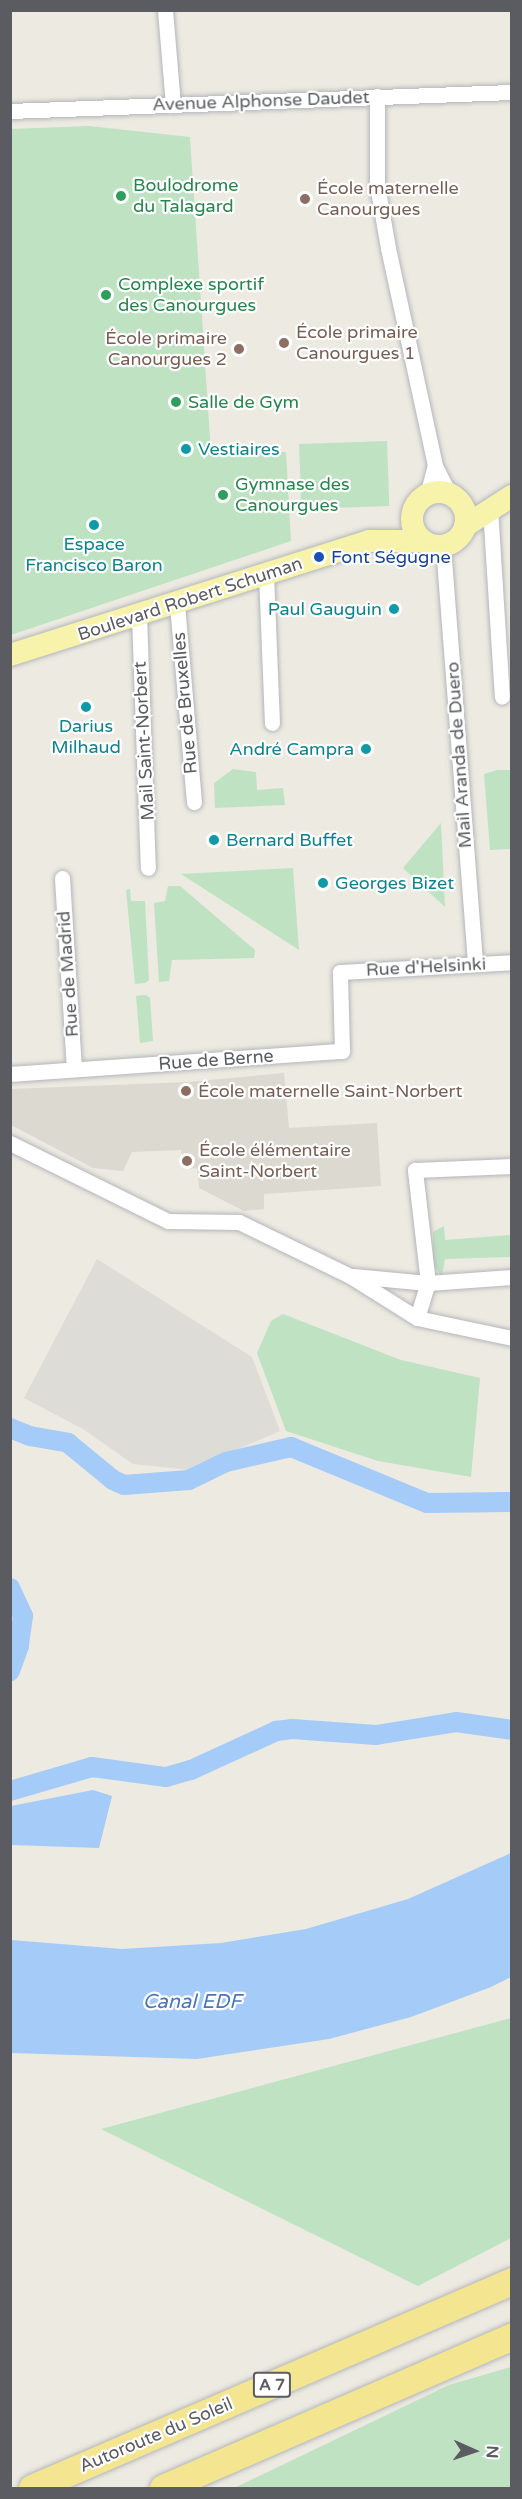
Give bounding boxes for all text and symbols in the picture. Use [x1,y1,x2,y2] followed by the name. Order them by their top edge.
[152,86,370,116] street label: Avenue Alphonse Daudet
[133,175,238,218] place label: Boulodrome du Talagard
[317,178,459,220] place label: École maternelle Canourgues
[114,189,128,203] marker: Boulodrome du Talagard
[298,192,312,206] marker: École maternelle Canourgues
[118,274,264,316] place label: Complexe sportif des Canourgues
[99,288,113,302] marker: Complexe sportif des Canourgues
[296,322,418,364] place label: École primaire Canourgues 1
[105,328,227,370] place label: École primaire Canourgues 2
[277,336,291,350] marker: École primaire Canourgues 1
[232,342,246,356] marker: École primaire Canourgues 2
[188,391,299,413] place label: Salle de Gym
[169,395,183,409] marker: Salle de Gym
[198,438,280,460] place label: Vestiaires
[179,442,193,456] marker: Vestiaires
[235,474,350,516] place label: Gymnase des Canourgues
[216,488,230,502] marker: Gymnase des Canourgues
[87,518,101,532] marker: Espace Francisco Baron
[25,534,163,576] place label: Espace Francisco Baron
[331,546,451,568] place label: Font Ségugne
[312,550,326,564] marker: Font Ségugne
[75,552,305,646] street label: Boulevard Robert Schuman
[268,598,382,620] place label: Paul Gauguin
[387,602,401,616] marker: Paul Gauguin
[168,631,202,775] street label: Rue de Bruxelles
[129,661,159,821] street label: Mail Saint-Norbert
[442,661,476,849] street label: Mail Aranda de Duero
[79,700,93,714] marker: Darius Milhaud
[51,716,121,758] place label: Darius Milhaud
[229,738,354,760] place label: André Campra
[359,742,373,756] marker: André Campra
[226,829,353,851] place label: Bernard Buffet
[207,833,221,847] marker: Bernard Buffet
[335,872,454,894] place label: Georges Bizet
[316,876,330,890] marker: Georges Bizet
[53,910,83,1038] street label: Rue de Madrid
[365,953,487,981] street label: Rue d'Helsinki
[158,1045,274,1075] street label: Rue de Berne
[198,1080,462,1102] place label: École maternelle Saint-Norbert
[179,1084,193,1098] marker: École maternelle Saint-Norbert
[199,1140,351,1182] place label: École élémentaire Saint-Norbert
[180,1154,194,1168] marker: École élémentaire Saint-Norbert
[143,1990,241,2014] water label: Canal EDF
[252,2372,292,2398] road number: A 7
[76,2393,236,2477] street label: Autoroute du Soleil
[444,2421,504,2481] north arrow
[482,2445,502,2459] text: N

